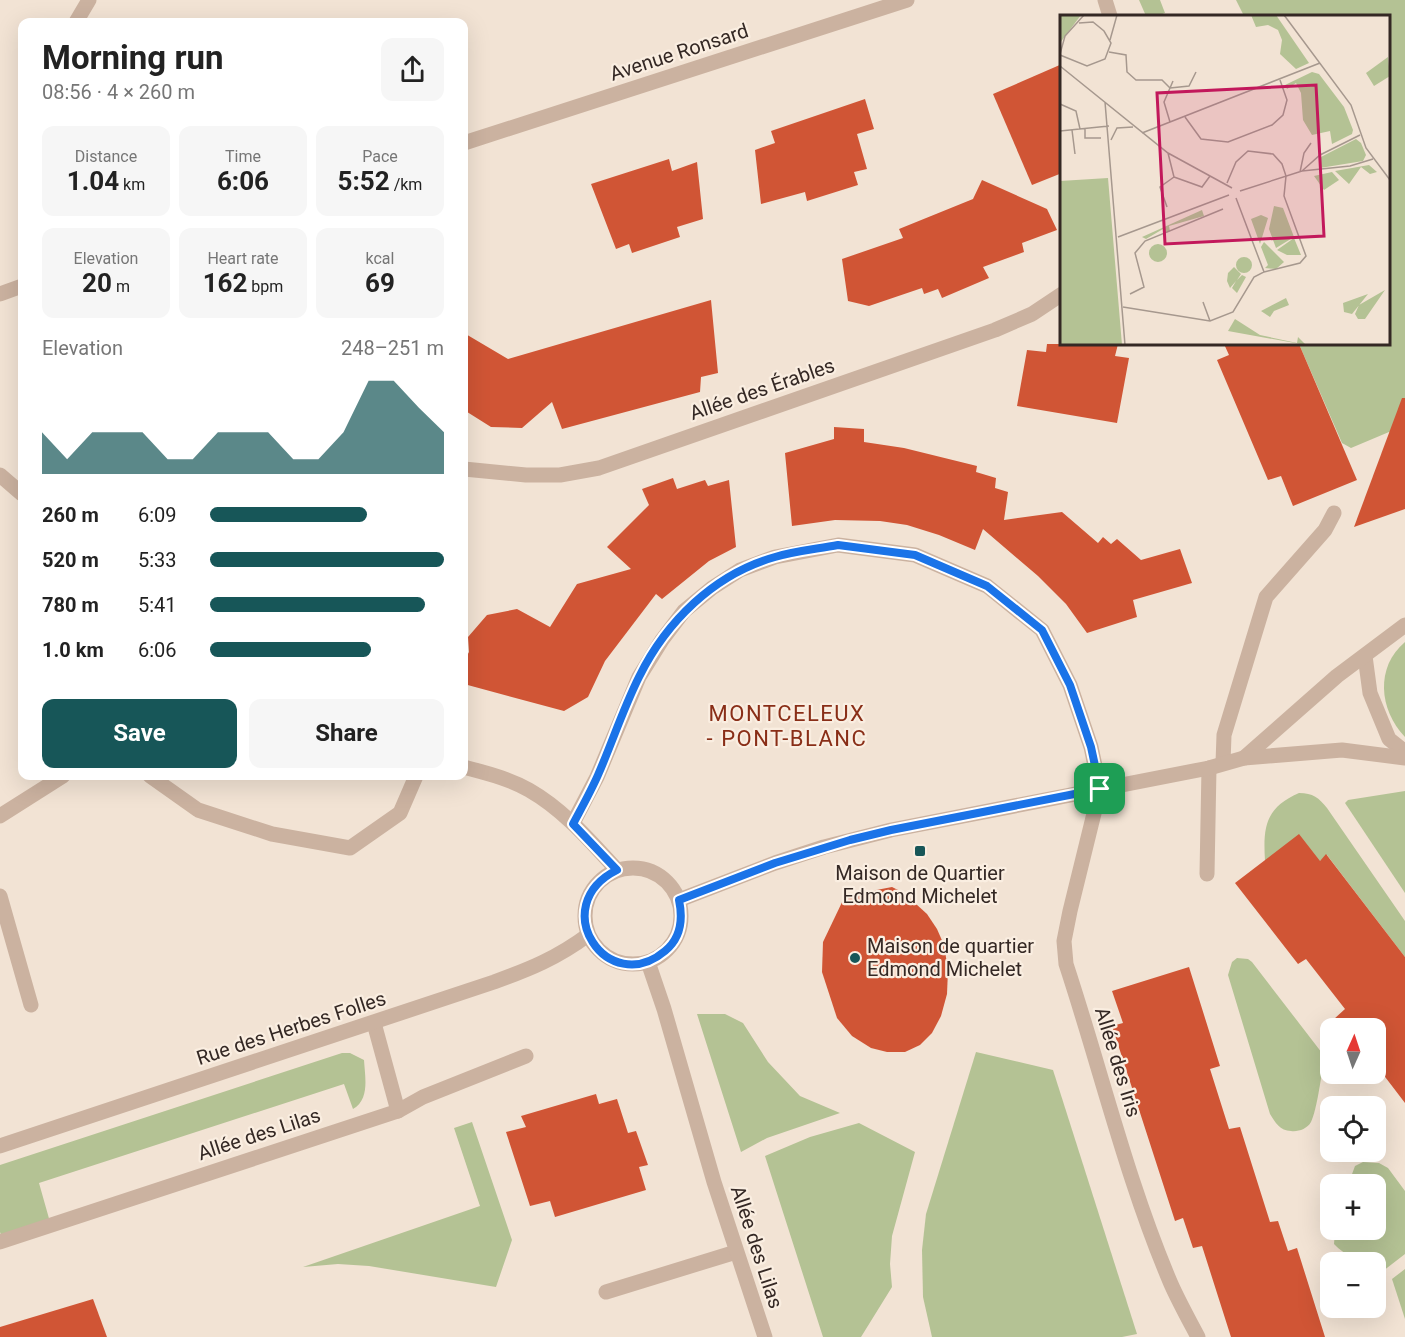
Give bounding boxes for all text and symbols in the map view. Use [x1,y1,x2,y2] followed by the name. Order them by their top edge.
[1060,15,1390,345] inset map
[607,18,751,86] street label: Avenue Ronsard
[42,38,223,77] text: Morning run
[381,38,444,101] button: share
[42,80,195,104] text: 08:56 · 4 × 260 m
[75,147,137,166] text: Distance
[225,147,261,166] text: Time
[362,147,398,166] text: Pace
[67,166,119,196] text: 1.04
[217,166,269,196] text: 6:06
[338,166,390,196] text: 5:52
[119,175,145,194] text: km
[390,175,422,194] text: /km
[74,249,138,268] text: Elevation
[207,249,279,268] text: Heart rate
[366,249,394,268] text: kcal
[82,268,112,298] text: 20
[203,268,247,298] text: 162
[365,268,395,298] text: 69
[112,277,130,296] text: m
[247,277,283,296] text: bpm
[42,336,123,360] text: Elevation
[341,336,444,360] text: 248–251 m
[686,353,838,425] street label: Allée des Érables
[42,503,99,527] text: 260 m
[138,503,177,527] text: 6:09
[42,548,99,572] text: 520 m
[138,548,177,572] text: 5:33
[42,593,99,617] text: 780 m
[138,593,177,617] text: 5:41
[42,638,104,662] text: 1.0 km
[138,638,177,662] text: 6:06
[42,699,237,768] button: Save
[249,699,444,768] button: Share
[707,701,867,751] district label: MONTCELEUX - PONT-BLANC
[1074,763,1125,814] pin
[1083,772,1116,805] icon: arrive
[913,844,927,858] marker: Maison de Quartier Edmond Michelet
[835,861,1005,908] place label: Maison de Quartier Edmond Michelet
[867,934,1034,981] place label: Maison de quartier Edmond Michelet
[848,951,862,965] marker: Maison de quartier Edmond Michelet
[193,986,389,1070] street label: Rue des Herbes Folles
[1090,1004,1146,1120] street label: Allée des Iris
[1320,1018,1386,1084] north arrow
[1320,1018,1386,1318] map controls
[1320,1096,1386,1162] button: locate
[195,1103,323,1165] street label: Allée des Lilas
[1320,1174,1386,1240] button: +
[726,1183,788,1311] street label: Allée des Lilas
[1320,1252,1386,1318] button: −

